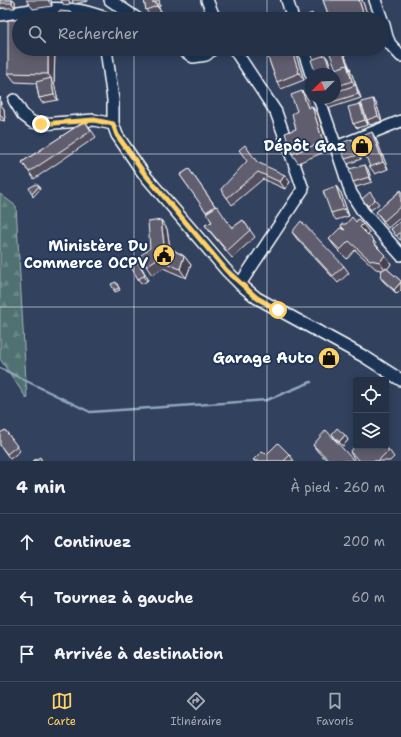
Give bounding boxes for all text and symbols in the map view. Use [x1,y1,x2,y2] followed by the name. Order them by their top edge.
[12,12,389,56] search box
[26,23,48,45] icon: search
[58,24,139,44] text: Rechercher
[305,68,341,104] north arrow
[32,115,50,133] route end
[349,133,375,159] shop icon: Dépôt Gaz
[264,136,346,156] place label: Dépôt Gaz
[24,236,148,273] place label: Ministère Du Commerce OCPV
[151,242,177,268] public building icon: Ministère Du Commerce OCPV
[269,301,287,319] route start
[316,345,342,371] shop icon: Garage Auto
[213,348,314,368] place label: Garage Auto
[353,377,389,449] map controls
[353,377,389,413] button: locate
[353,413,389,449] button: layers
[16,476,66,498] text: 4 min
[290,479,385,496] text: À pied · 260 m
[16,531,38,553] icon: ahead
[54,532,131,552] text: Continuez
[343,533,385,550] text: 200 m
[16,587,38,609] icon: left
[54,588,194,608] text: Tournez à gauche
[352,589,385,606] text: 60 m
[16,643,38,665] icon: arrive
[54,644,223,664] text: Arrivée à destination
[47,690,76,729] tab: Carte
[171,690,222,729] tab: Itinéraire
[316,690,354,729] tab: Favoris

